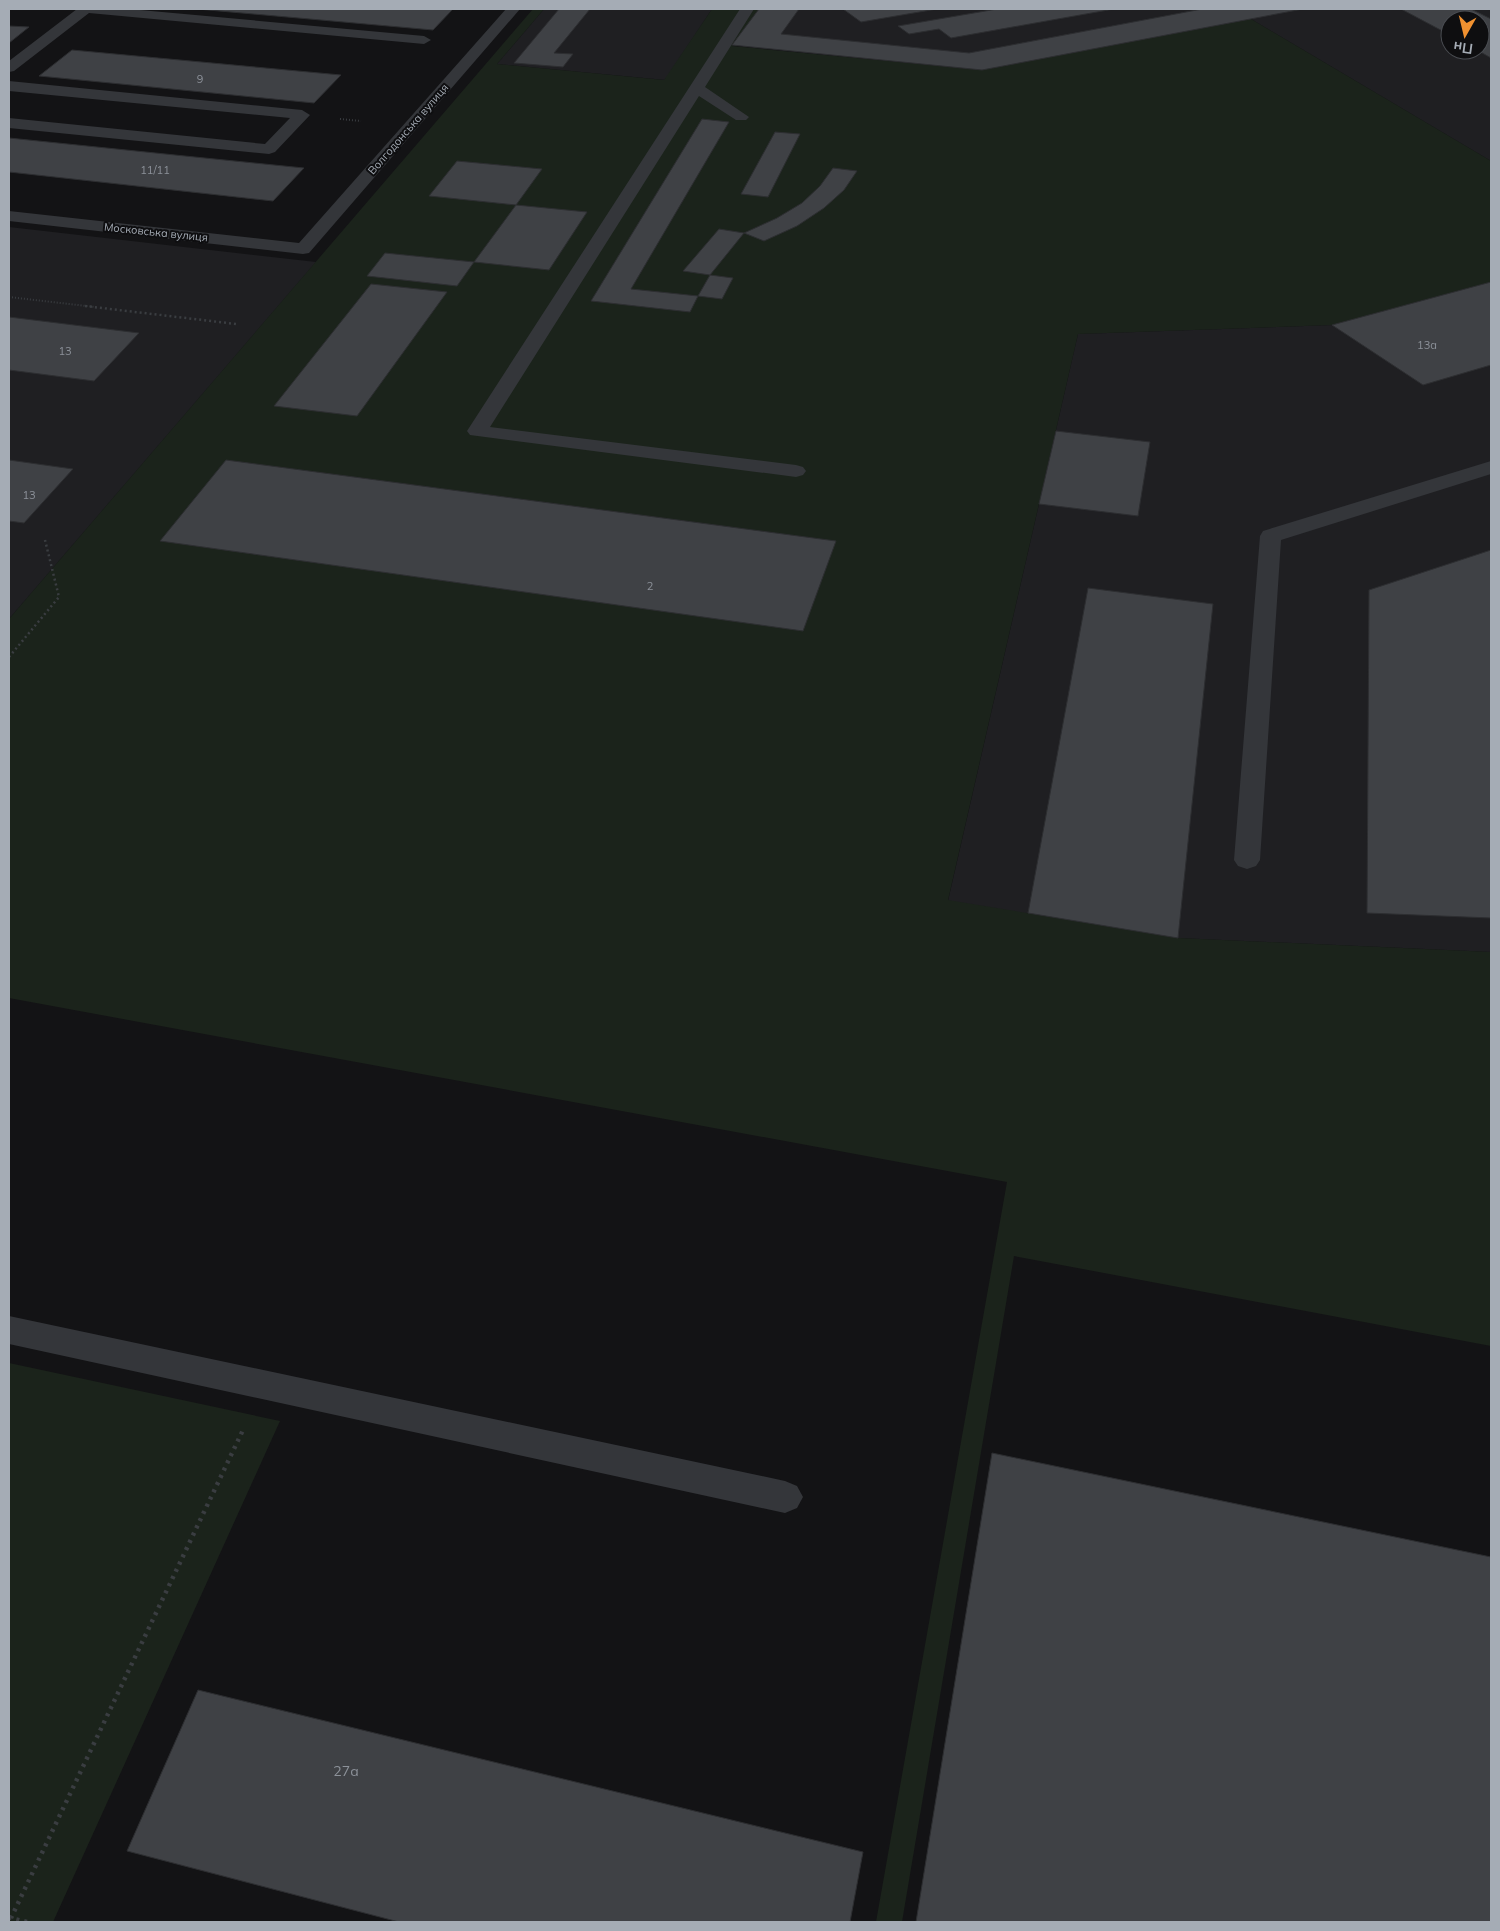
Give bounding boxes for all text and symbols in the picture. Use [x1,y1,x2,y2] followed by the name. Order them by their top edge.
[1440,10,1490,60] north arrow
[1452,38,1474,58] text: Пн
[197,72,203,86] house number: 9
[365,81,451,177] street label: Волгодонська вулиця
[140,163,170,177] house number: 11/11
[103,220,209,244] street label: Московська вулиця
[1417,338,1437,352] house number: 13а
[58,344,72,358] house number: 13
[22,488,36,502] house number: 13
[647,579,654,593] house number: 2
[333,1762,359,1780] house number: 27а

